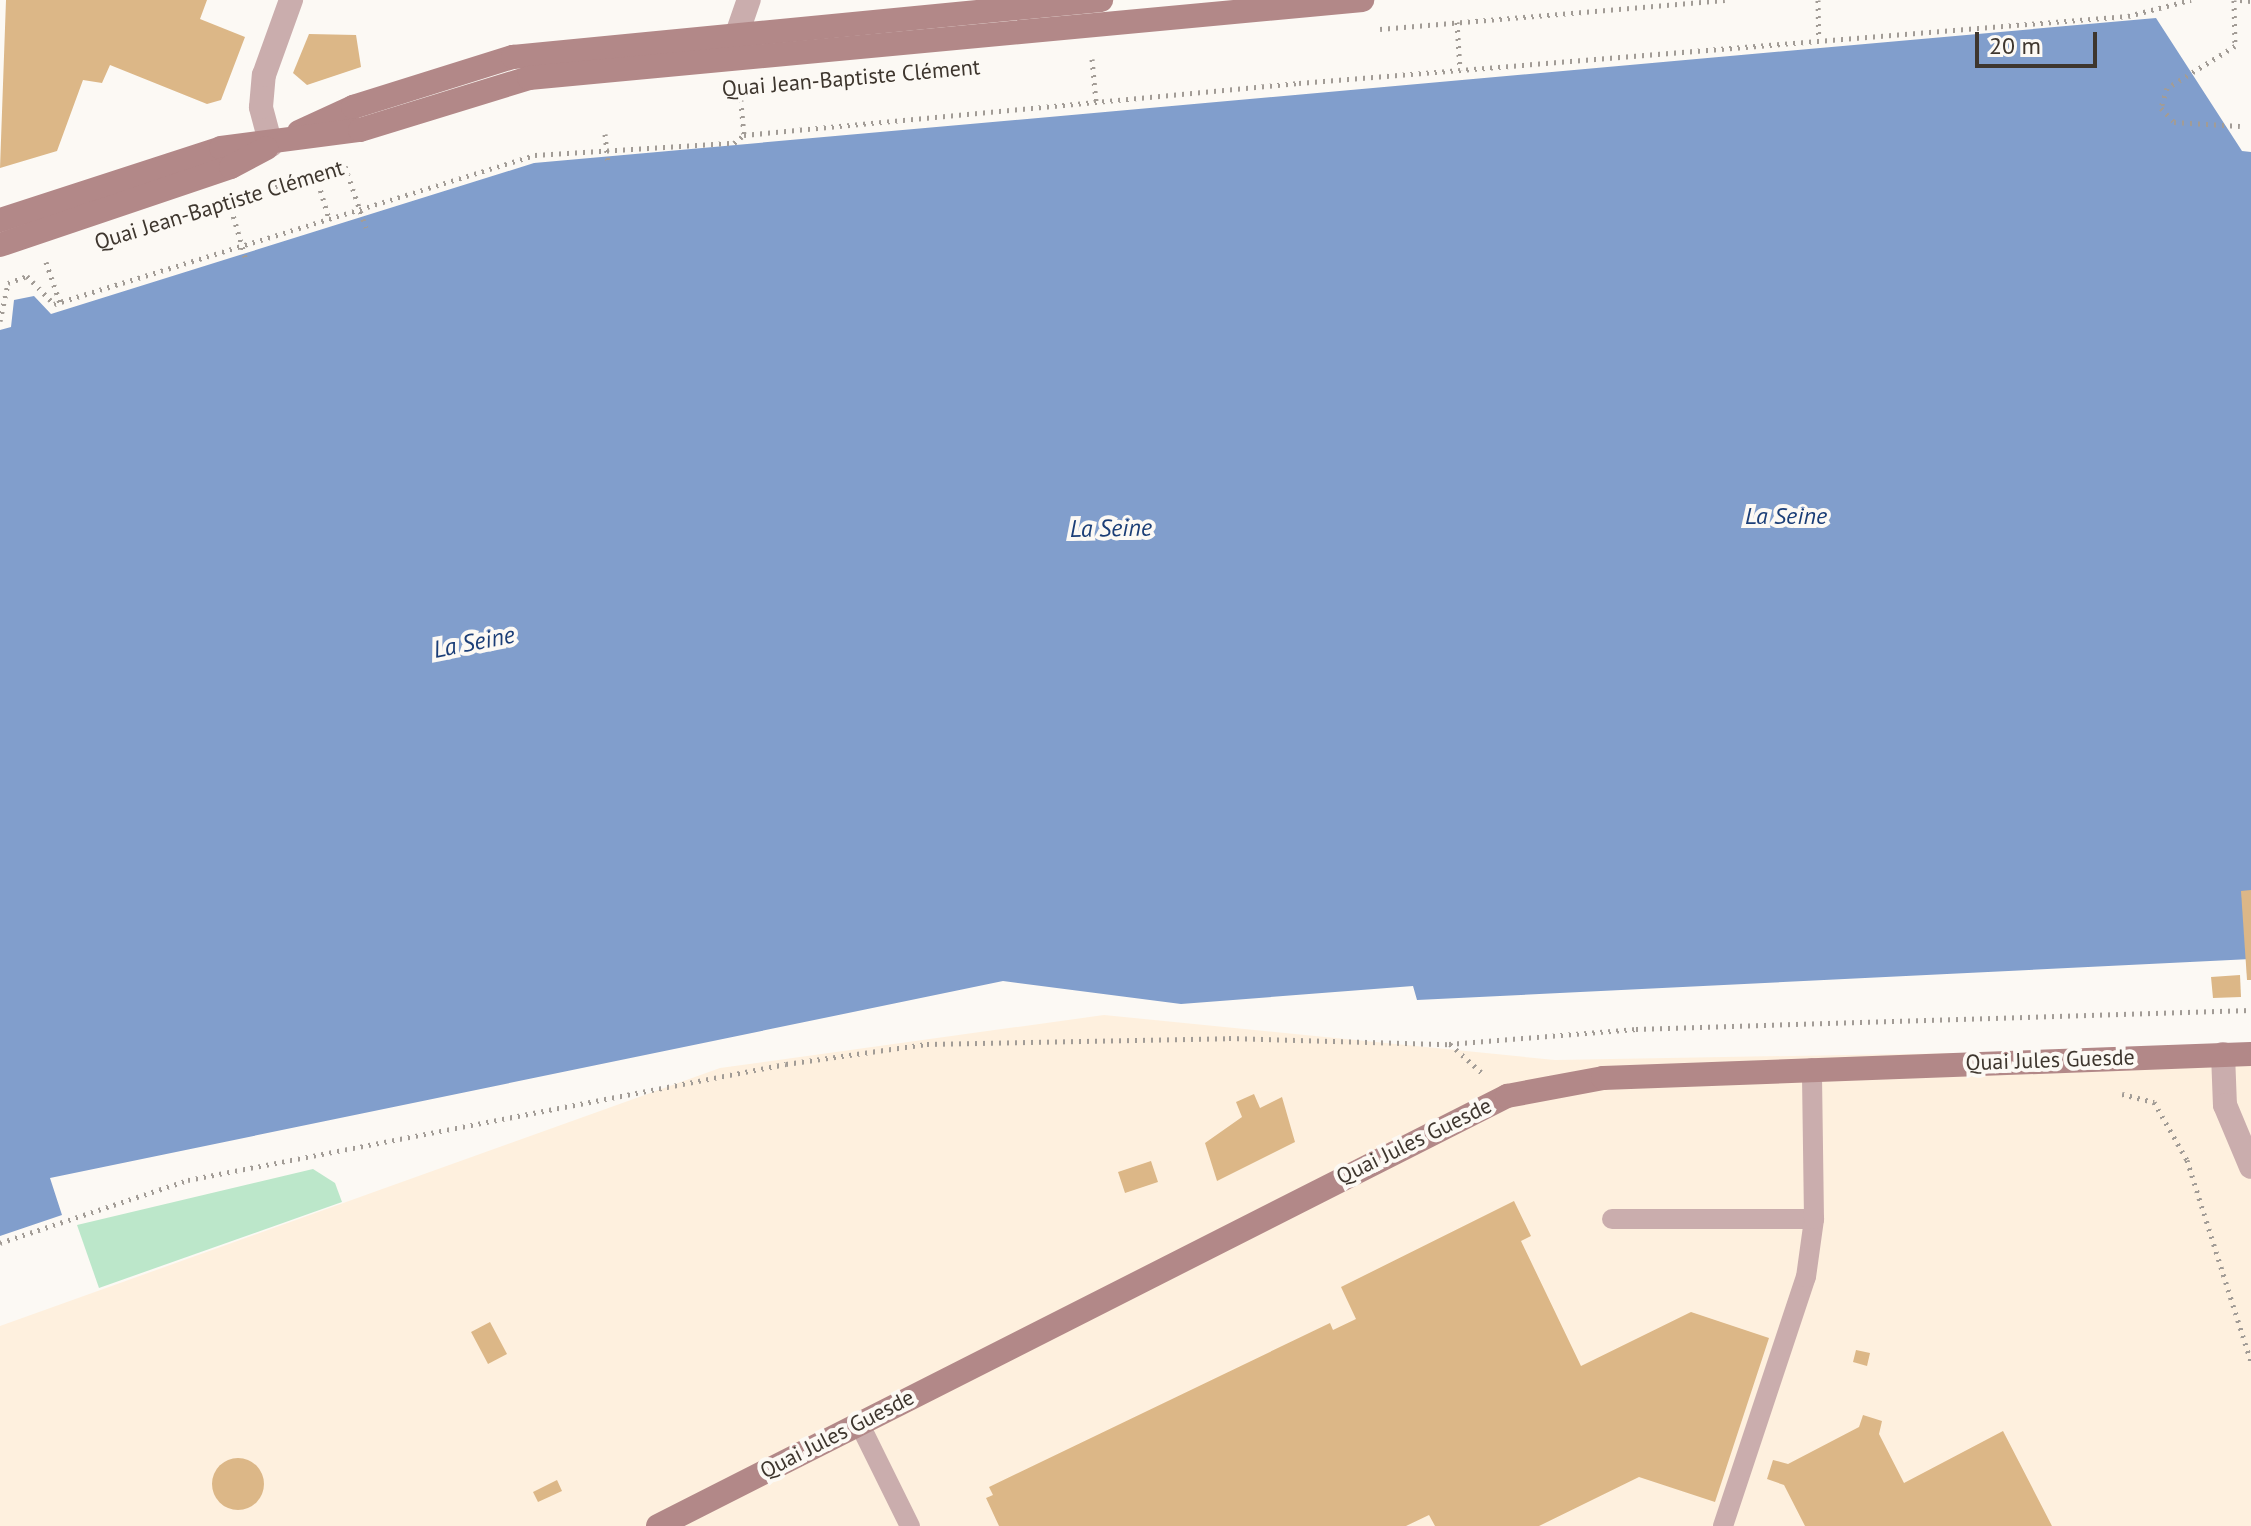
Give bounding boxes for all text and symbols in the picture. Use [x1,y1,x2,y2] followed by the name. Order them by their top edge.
[1979,16,2101,66] scale bar
[1989,30,2041,61] text: 20 m
[721,54,981,102] street label: Quai Jean-Baptiste Clément
[91,154,347,256] street label: Quai Jean-Baptiste Clément
[1745,502,1827,530] water label: La Seine
[1070,513,1152,543] water label: La Seine
[431,620,517,664] water label: La Seine
[1965,1044,2135,1076] street label: Quai Jules Guesde
[1332,1092,1496,1190] street label: Quai Jules Guesde
[756,1384,918,1484] street label: Quai Jules Guesde

